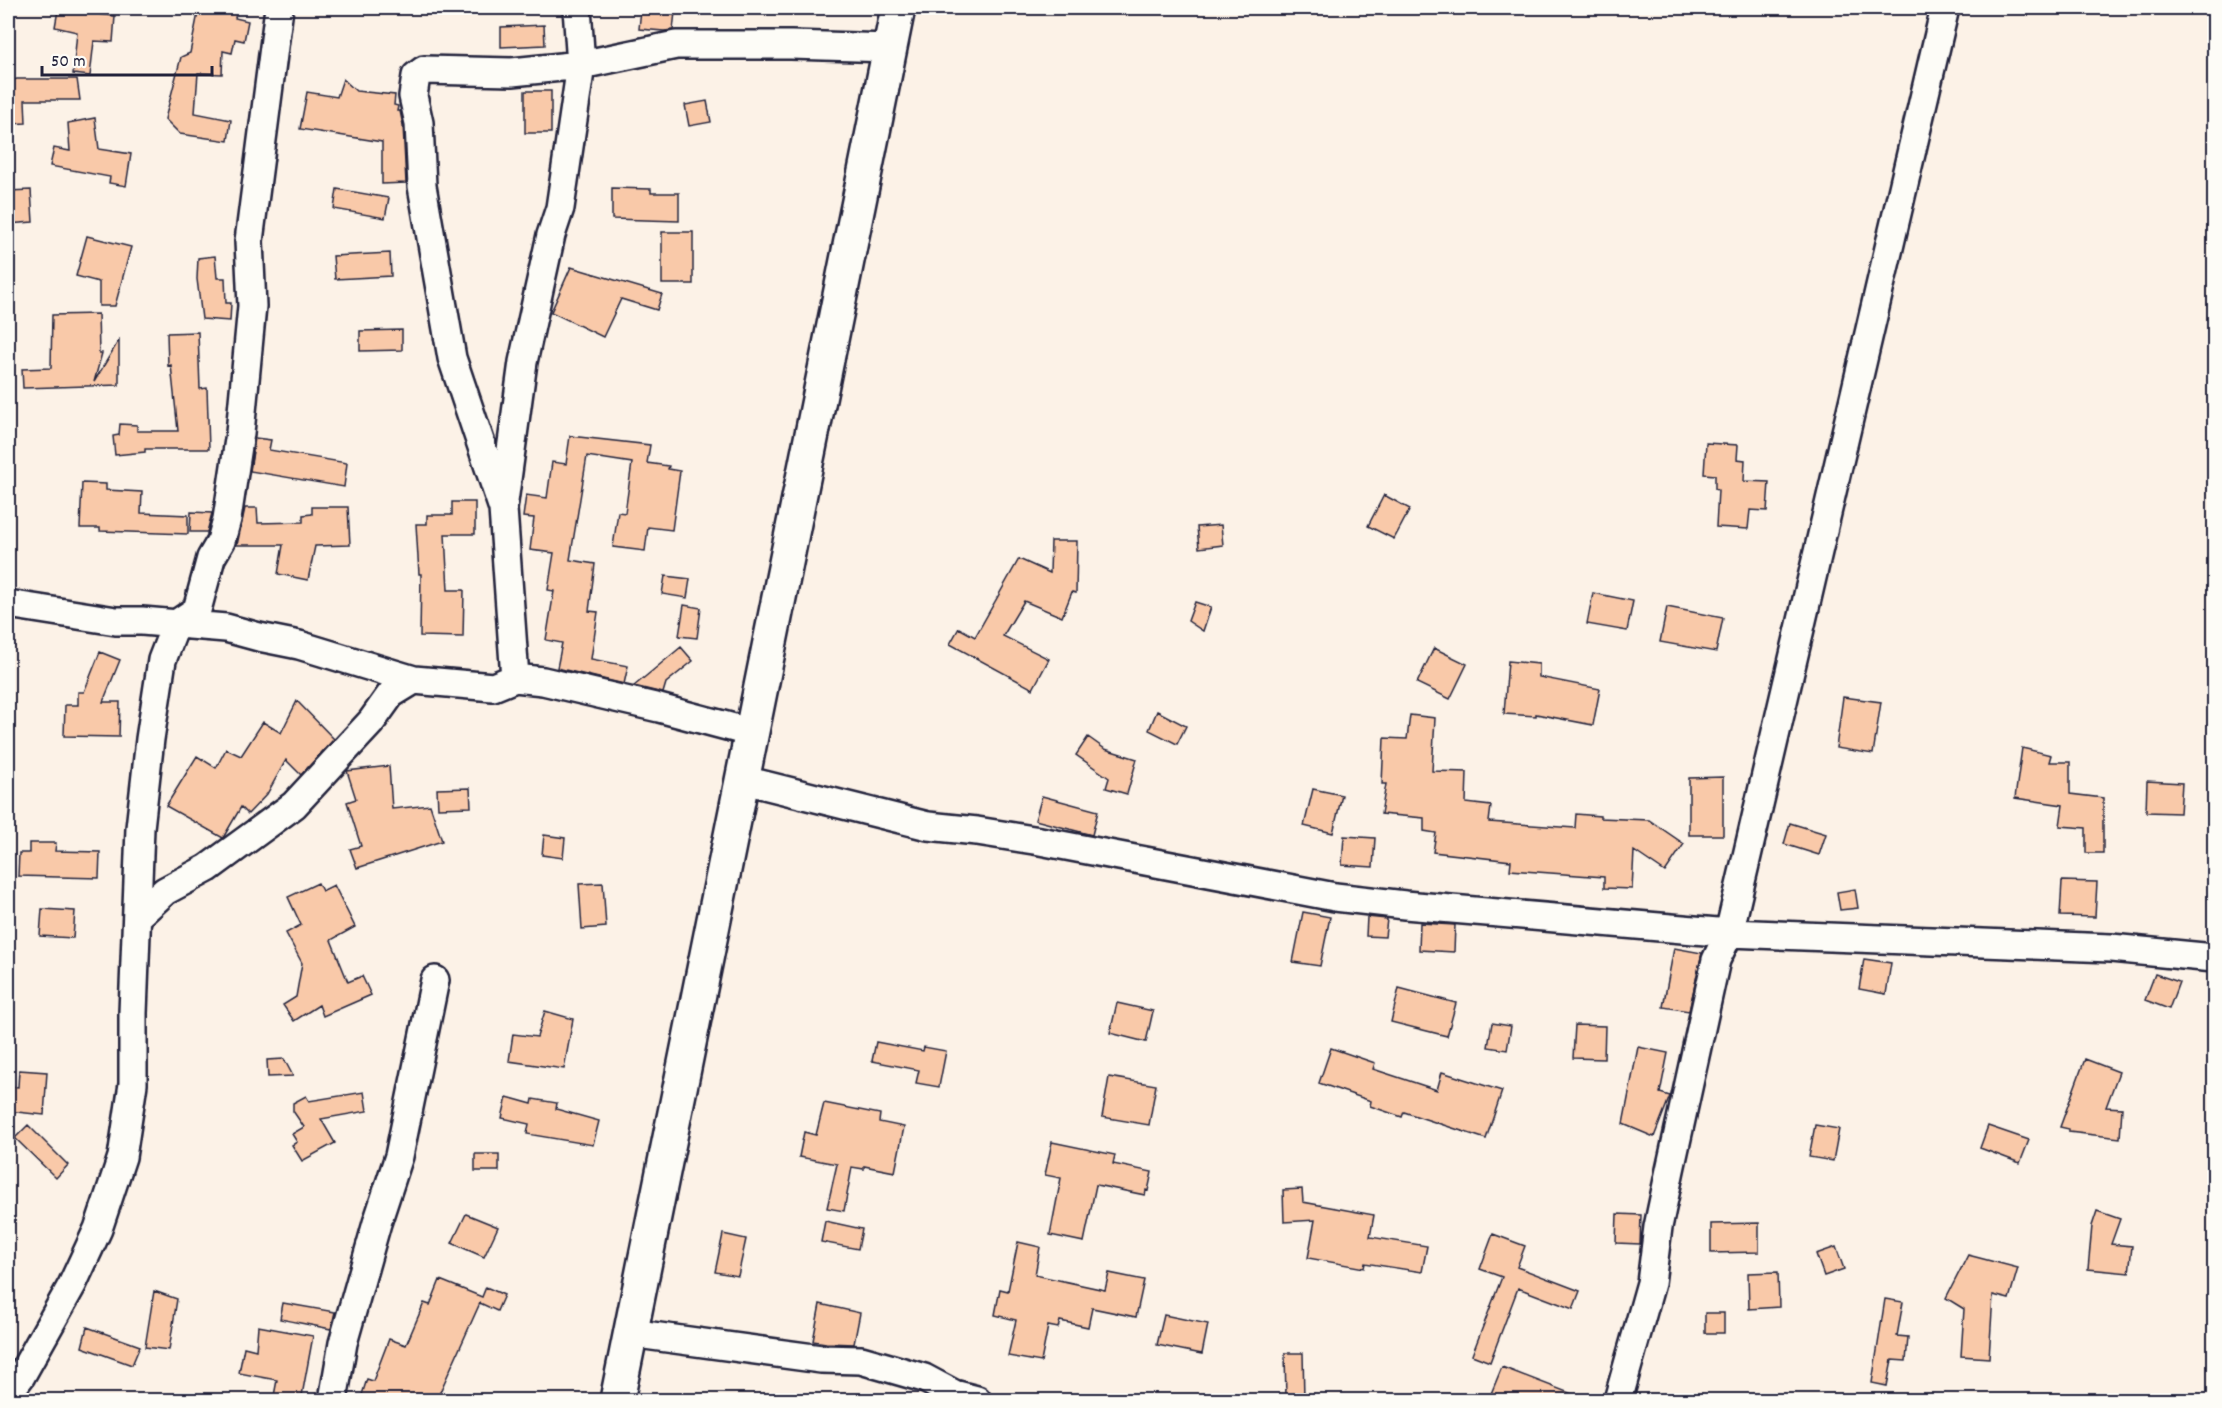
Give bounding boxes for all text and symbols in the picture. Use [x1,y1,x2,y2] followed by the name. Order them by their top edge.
[42,39,212,77] scale bar
[51,50,86,75] text: 50 m

